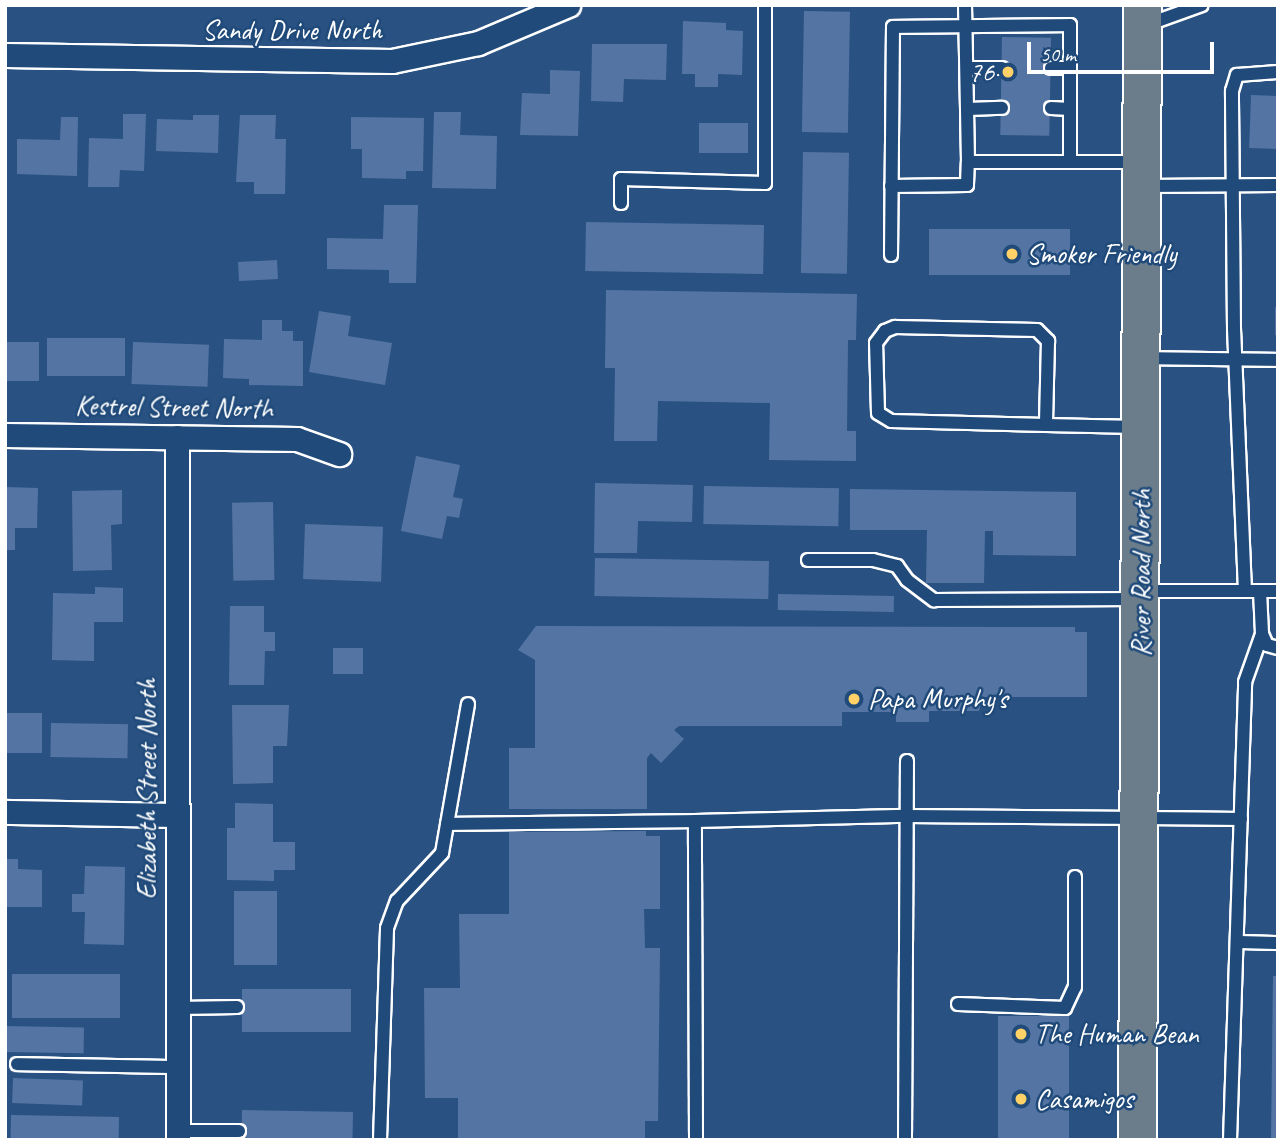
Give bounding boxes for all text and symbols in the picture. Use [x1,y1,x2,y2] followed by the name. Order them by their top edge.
[201,13,383,47] street label: Sandy Drive North
[1031,28,1218,72] scale bar
[1040,41,1076,67] text: 50 m
[969,55,994,89] place label: 76
[1000,64,1016,80] marker: 76
[1026,237,1177,271] place label: Smoker Friendly
[1004,246,1020,262] marker: Smoker Friendly
[75,388,273,426] street label: Kestrel Street North
[1124,489,1158,657] street label: River Road North
[130,678,164,900] street label: Elizabeth Street North
[868,682,1007,716] place label: Papa Murphy's
[846,691,862,707] marker: Papa Murphy's
[1035,1017,1197,1051] place label: The Human Bean
[1013,1026,1029,1042] marker: The Human Bean
[1035,1082,1133,1116] place label: Casamigos
[1013,1091,1029,1107] marker: Casamigos

